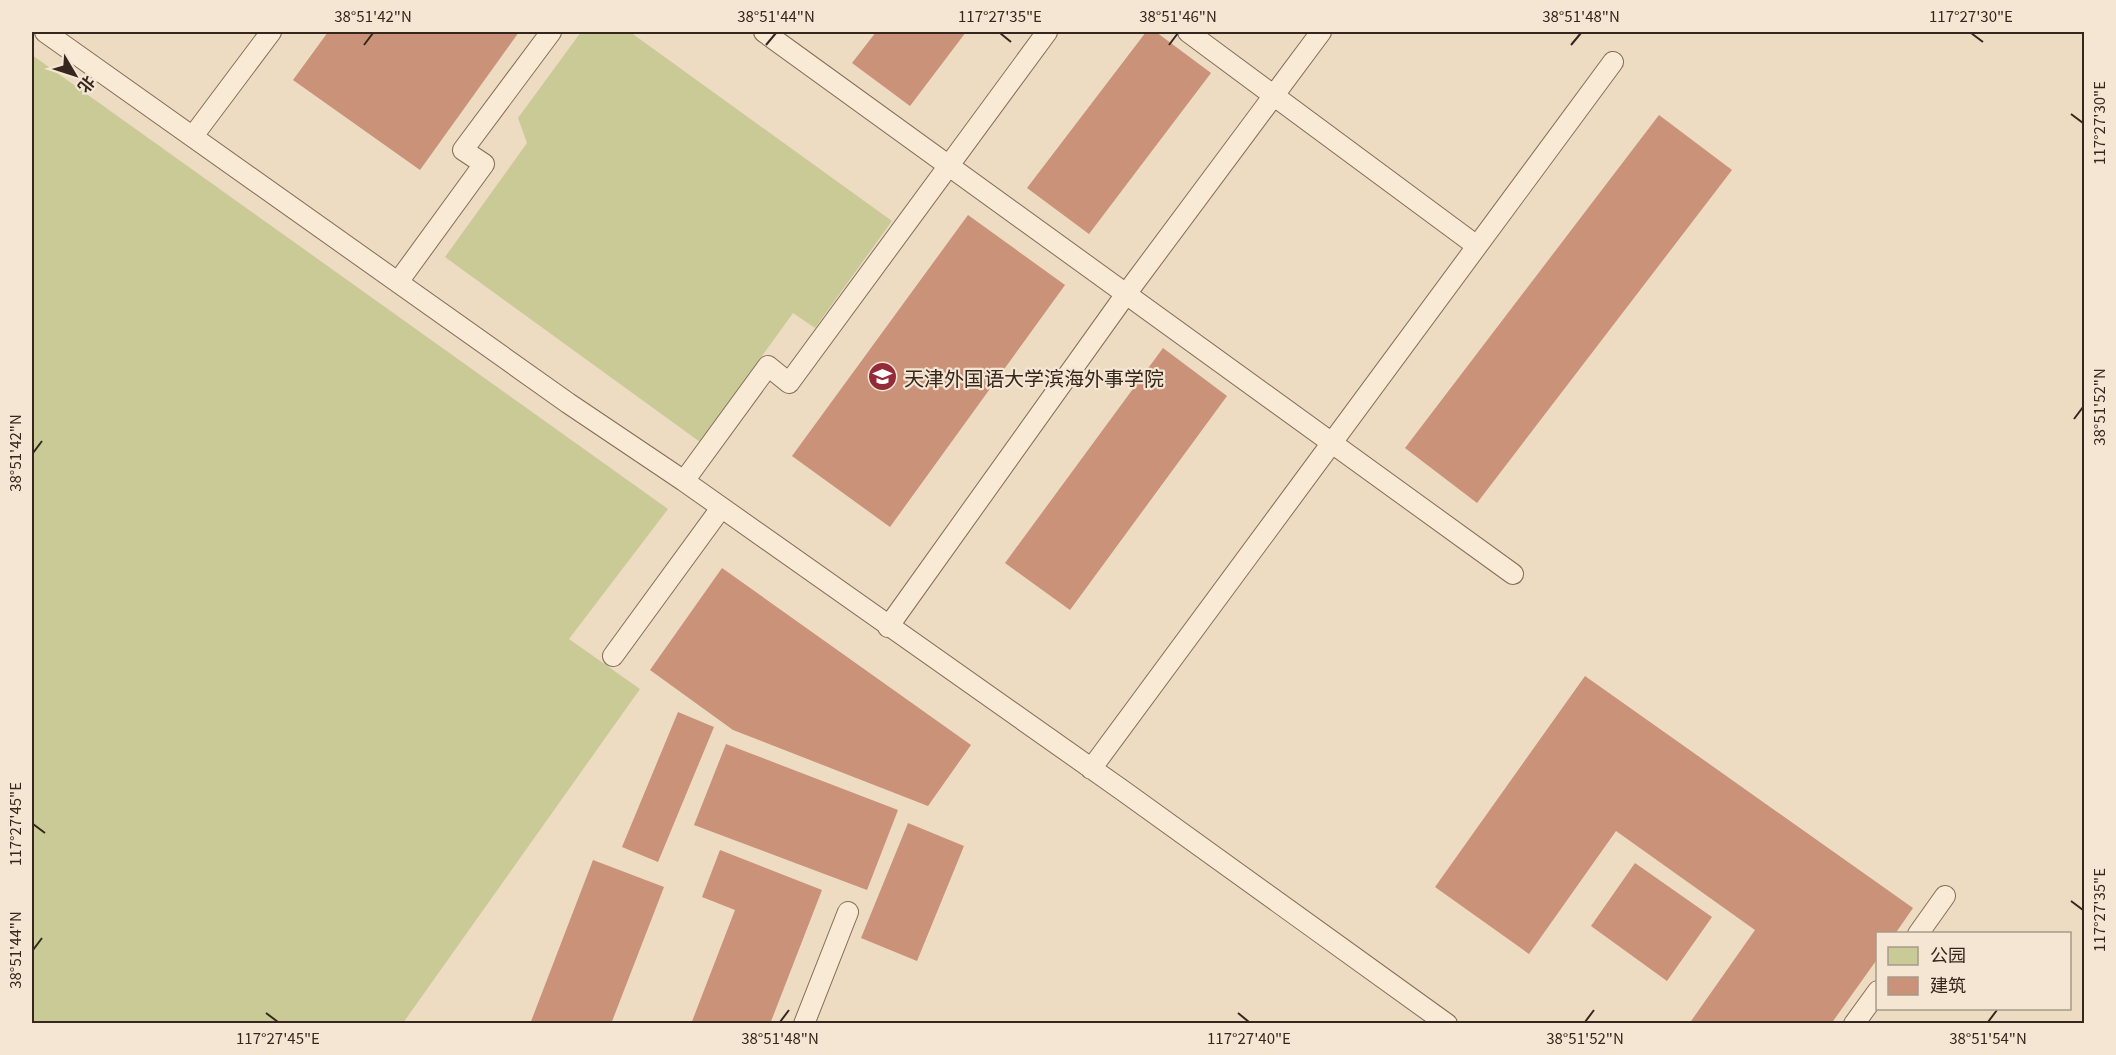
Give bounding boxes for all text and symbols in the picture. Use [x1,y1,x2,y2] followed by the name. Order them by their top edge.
[334,5,412,26] text: 38°51'42"N
[737,5,815,26] text: 38°51'44"N
[958,5,1042,26] text: 117°27'35"E
[1139,5,1217,26] text: 38°51'46"N
[1542,5,1620,26] text: 38°51'48"N
[1929,5,2013,26] text: 117°27'30"E
[45,45,105,105] north arrow
[73,71,102,99] text: 北
[2088,81,2109,165] text: 117°27'30"E
[867,361,899,393] school or university icon: 天津外国语大学滨海外事学院
[904,363,1164,392] place label: 天津外国语大学滨海外事学院
[2088,368,2109,446] text: 38°51'52"N
[4,414,25,492] text: 38°51'42"N
[4,782,25,866] text: 117°27'45"E
[2088,868,2109,952] text: 117°27'35"E
[4,911,25,989] text: 38°51'44"N
[1876,932,2071,1010] legend
[1930,941,1966,967] text: 公园
[1930,971,1966,997] text: 建筑
[236,1027,320,1048] text: 117°27'45"E
[741,1027,819,1048] text: 38°51'48"N
[1207,1027,1291,1048] text: 117°27'40"E
[1546,1027,1624,1048] text: 38°51'52"N
[1949,1027,2027,1048] text: 38°51'54"N

